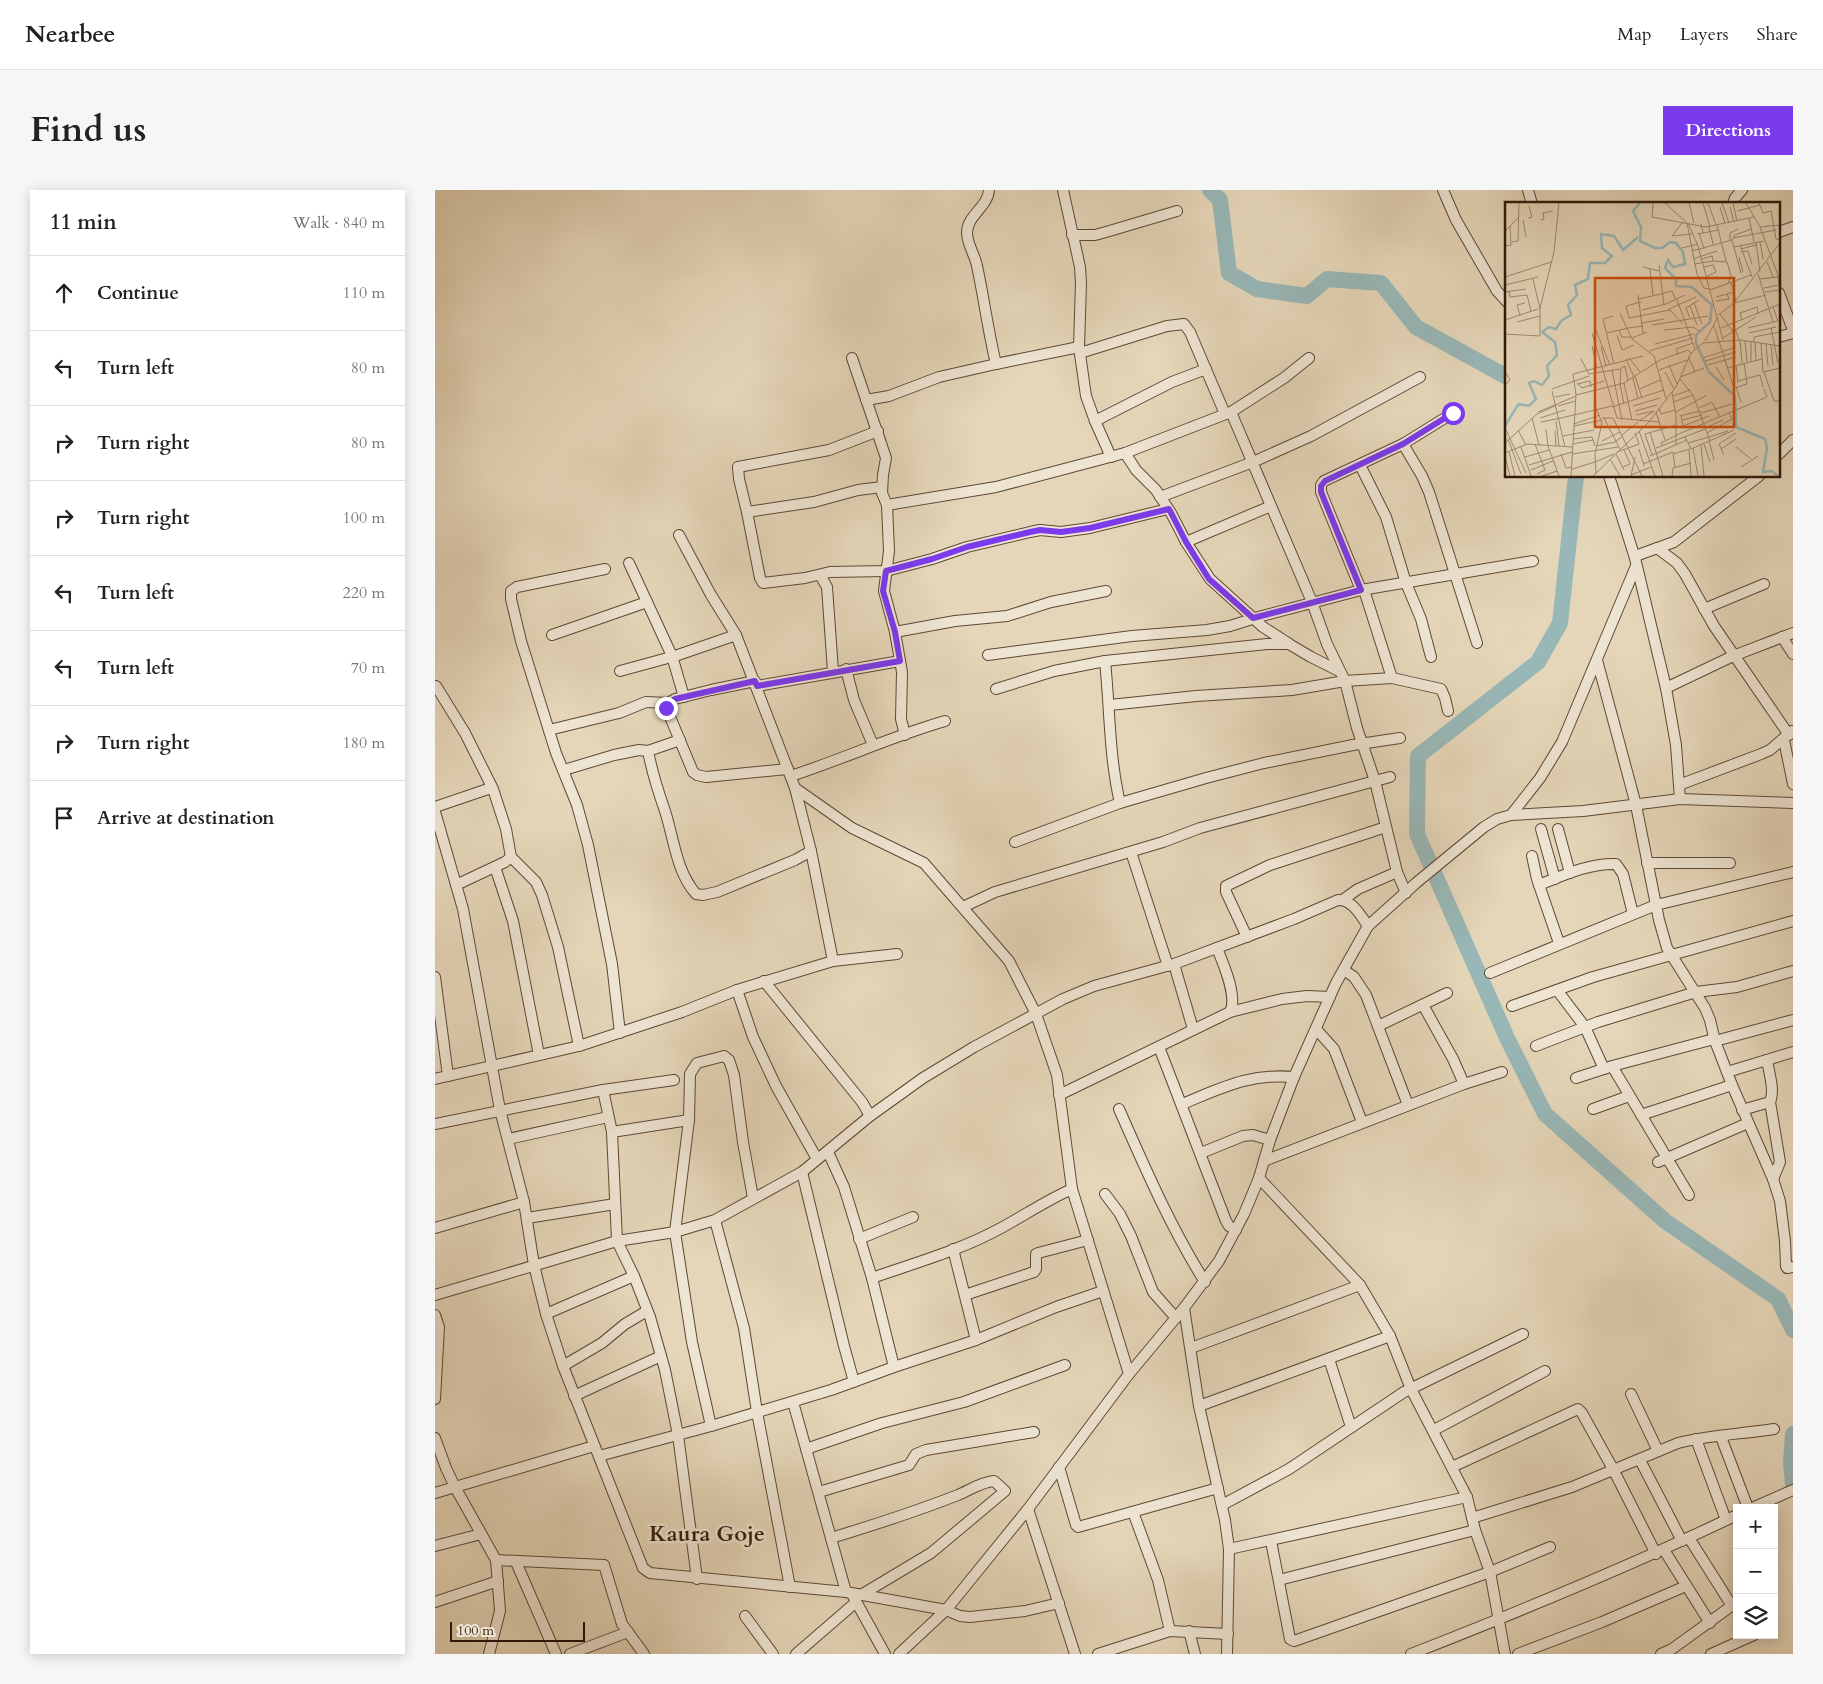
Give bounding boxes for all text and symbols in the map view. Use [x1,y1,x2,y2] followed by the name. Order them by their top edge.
[25,18,115,51] text: Nearbee
[1617,22,1652,47] text: Map
[1680,22,1729,47] text: Layers
[1757,22,1798,47] text: Share
[30,106,146,154] text: Find us
[1663,106,1793,155] button: Directions
[1505,202,1781,478] inset map
[50,208,117,237] text: 11 min
[293,212,385,234] text: Walk · 840 m
[50,279,78,307] icon: ahead
[97,280,179,306] text: Continue
[343,282,385,304] text: 110 m
[50,354,78,382] icon: left
[97,355,174,381] text: Turn left
[351,357,385,379] text: 80 m
[1442,402,1465,425] route start
[50,429,78,457] icon: right
[97,430,189,456] text: Turn right
[351,432,385,454] text: 80 m
[50,504,78,532] icon: right
[97,505,189,531] text: Turn right
[343,507,385,529] text: 100 m
[50,579,78,607] icon: left
[97,580,174,606] text: Turn left
[343,582,385,604] text: 220 m
[50,654,78,682] icon: left
[97,655,174,681] text: Turn left
[351,657,385,679] text: 70 m
[655,697,678,720] route end
[50,729,78,757] icon: right
[97,730,189,756] text: Turn right
[343,732,385,754] text: 180 m
[50,804,78,832] icon: arrive
[97,805,274,831] text: Arrive at destination
[1733,1504,1778,1639] map controls
[1733,1504,1778,1549] button: +
[649,1519,765,1549] district label: Kaura Goje
[1733,1549,1778,1594] button: −
[1733,1594,1778,1639] button: layers
[450,1619,585,1642] scale bar
[457,1621,494,1640] text: 100 m

